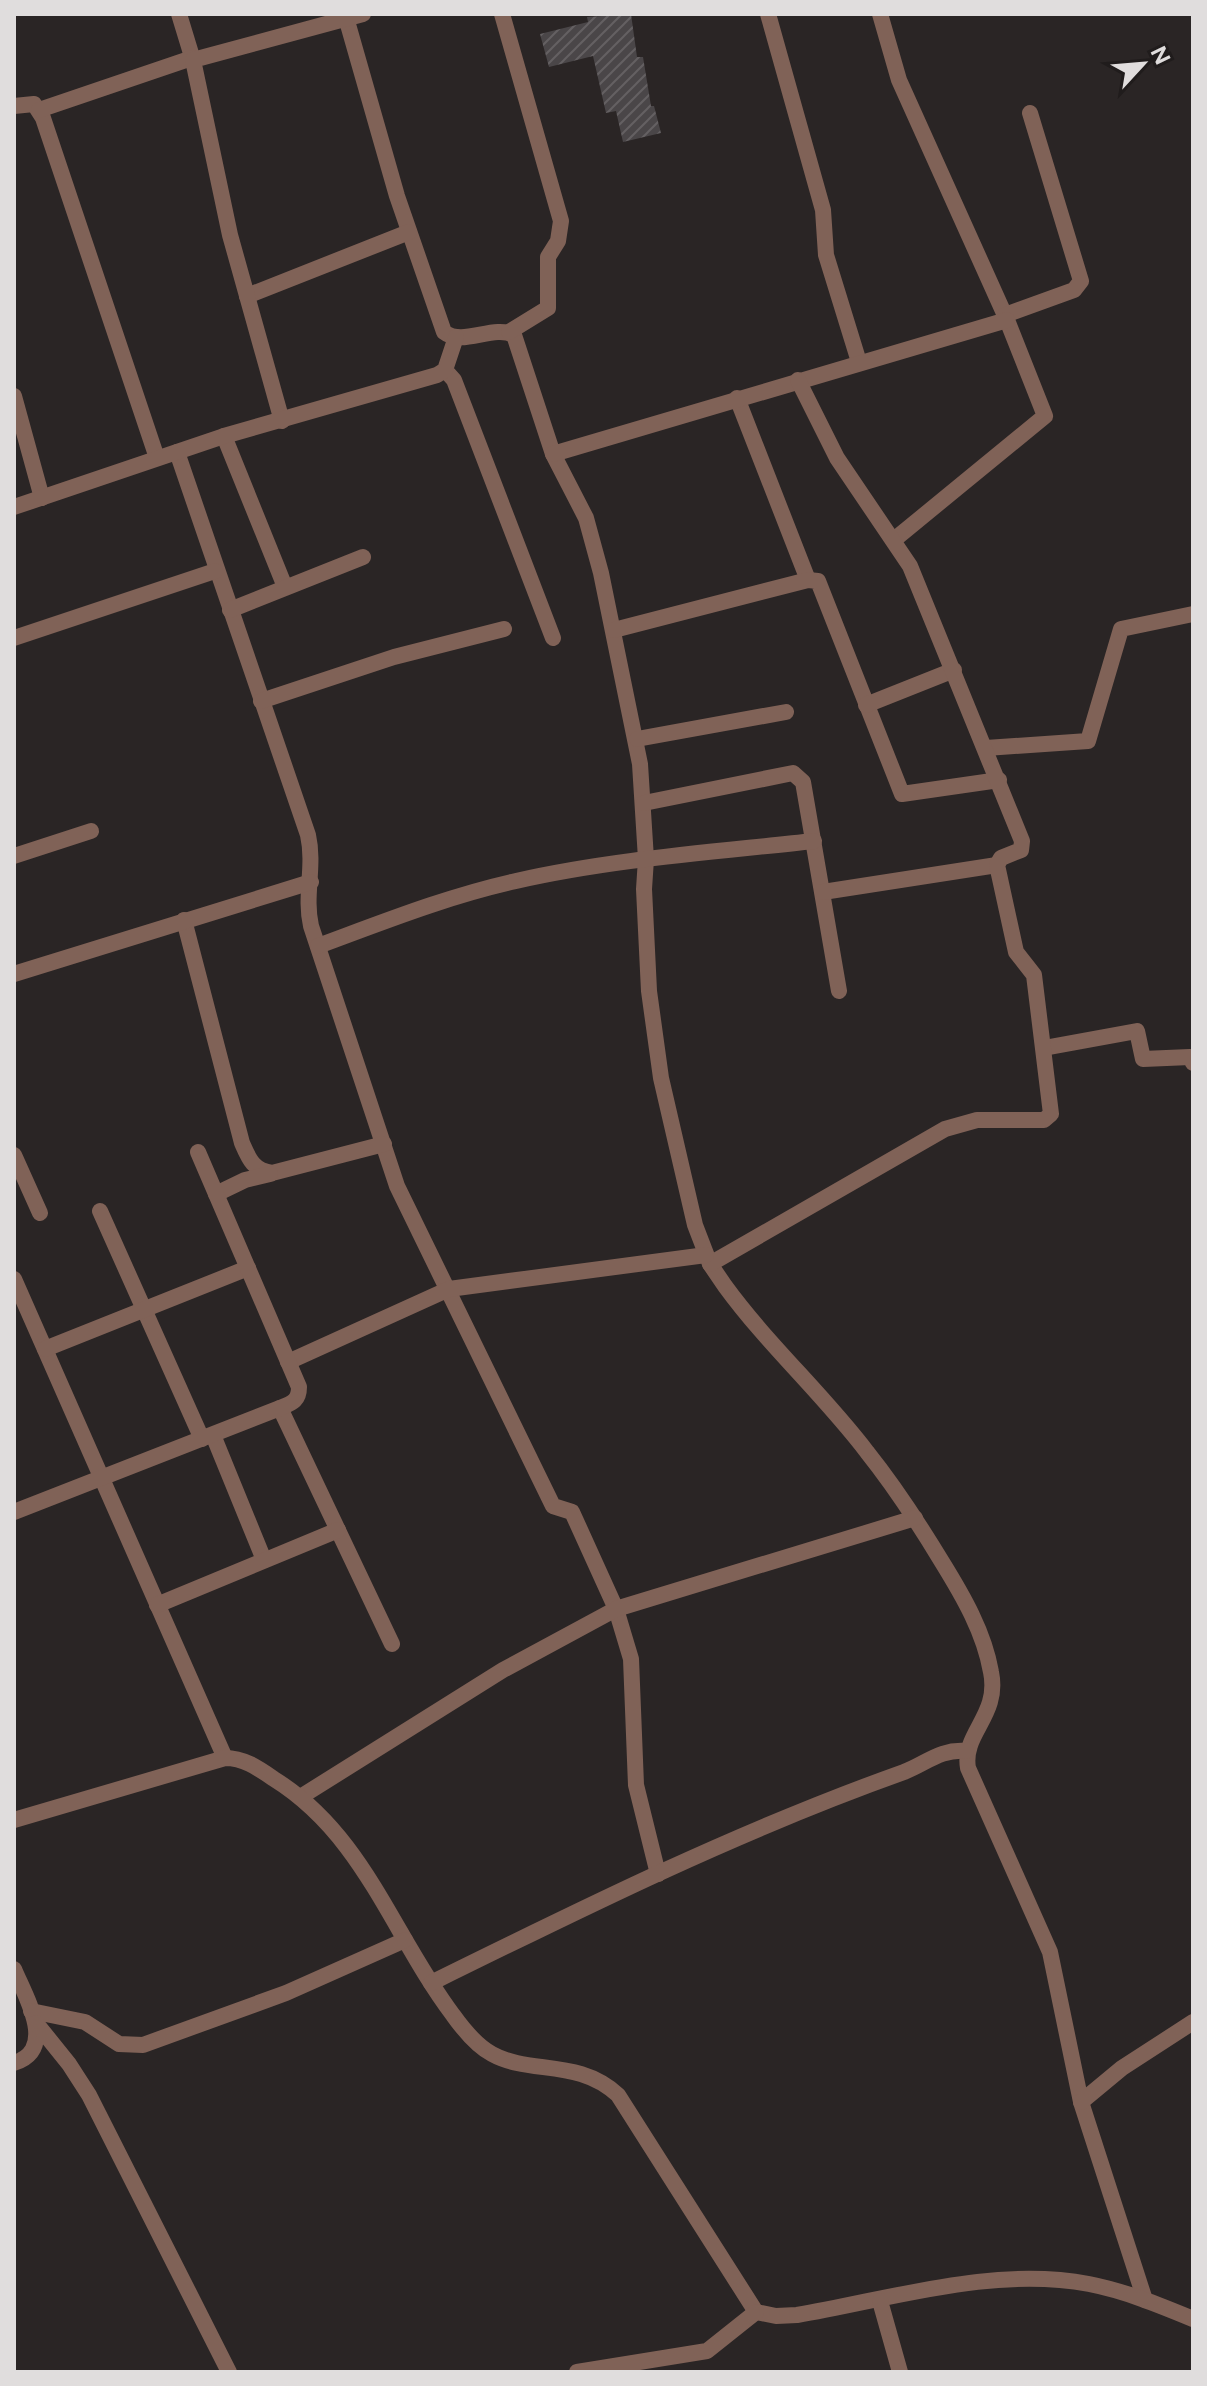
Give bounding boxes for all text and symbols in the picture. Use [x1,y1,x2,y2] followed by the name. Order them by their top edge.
[1103,24,1183,104] north arrow
[1145,42,1176,69] text: N

